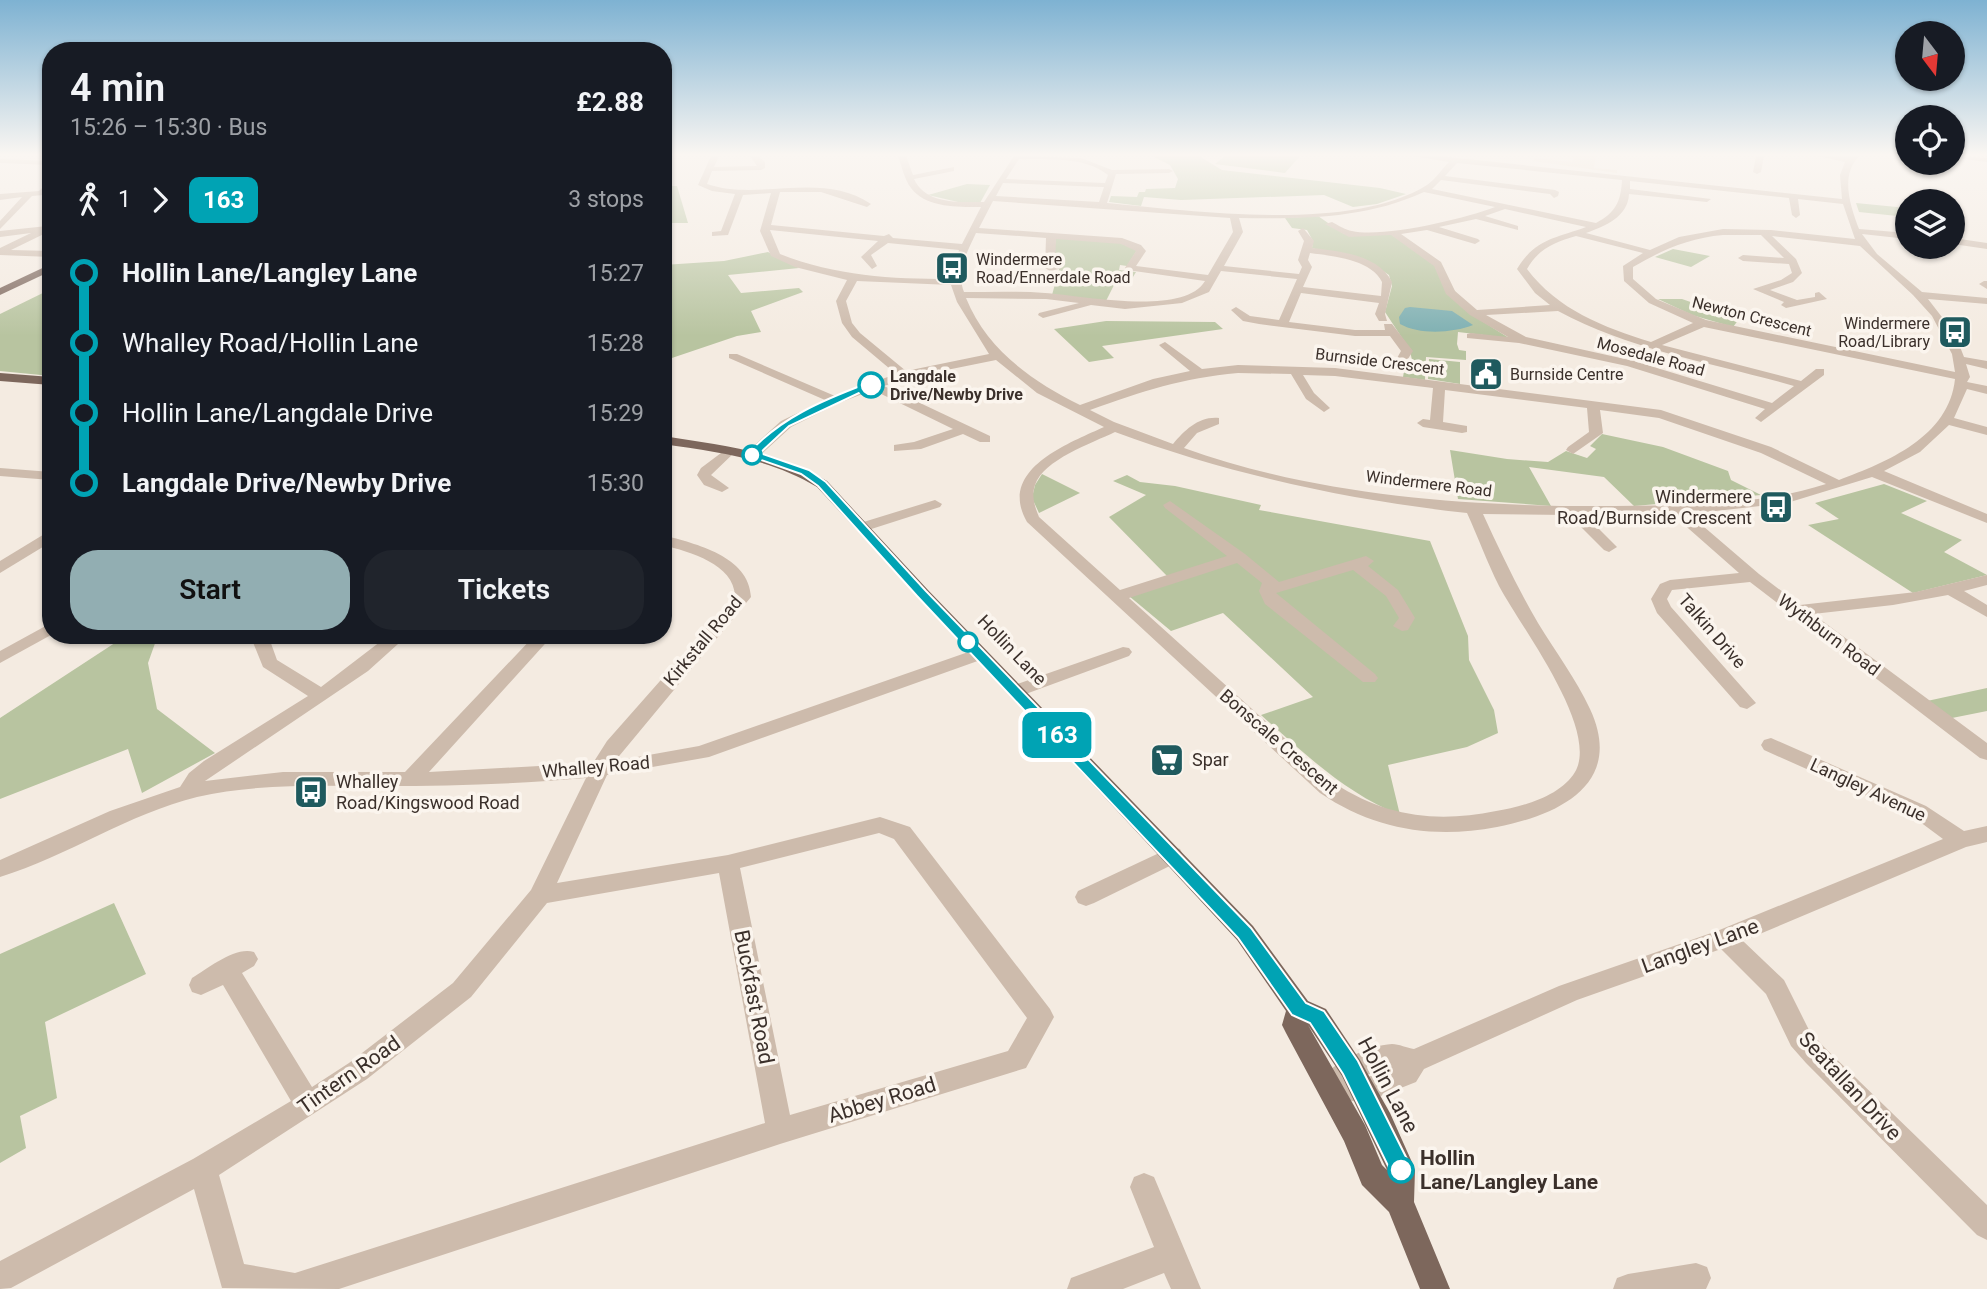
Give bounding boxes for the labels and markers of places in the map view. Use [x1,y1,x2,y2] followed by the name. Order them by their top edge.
[933,249,971,287] bus stop icon: Windermere Road/Ennerdale Road
[976,250,1131,287] place label: Windermere Road/Ennerdale Road
[1936,313,1974,351] bus stop icon: Windermere Road/Library
[1838,314,1930,351] place label: Windermere Road/Library
[1467,355,1505,393] public building icon: Burnside Centre
[1510,365,1623,384] place label: Burnside Centre
[890,367,1023,404] place label: Langdale Drive/Newby Drive
[858,372,884,398] marker: Langdale Drive/Newby Drive
[742,445,762,465] unlabelled marker
[1557,486,1752,528] place label: Windermere Road/Burnside Crescent
[1757,488,1795,526] bus stop icon: Windermere Road/Burnside Crescent
[958,632,978,652] unlabelled marker
[1148,741,1186,779] supermarket icon: Spar
[1192,749,1229,770] place label: Spar
[336,771,520,813] place label: Whalley Road/Kingswood Road
[292,773,330,811] bus stop icon: Whalley Road/Kingswood Road
[1420,1146,1598,1194] place label: Hollin Lane/Langley Lane
[1388,1157,1414,1183] marker: Hollin Lane/Langley Lane

